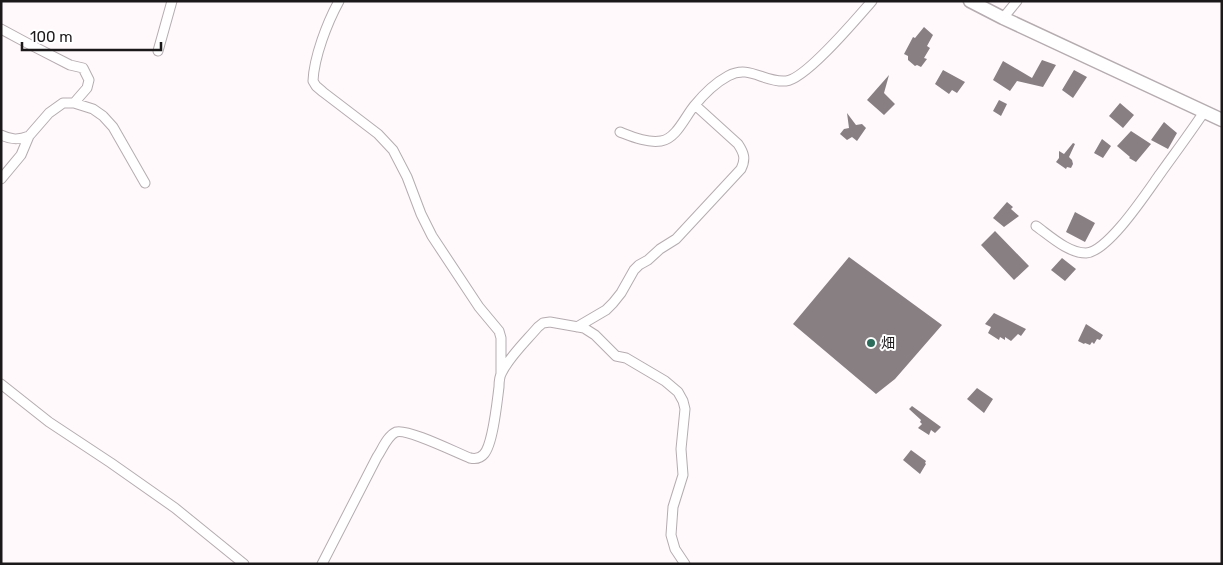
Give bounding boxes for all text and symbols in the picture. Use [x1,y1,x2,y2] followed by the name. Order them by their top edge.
[22,20,161,52] scale bar
[30,28,72,46] text: 100 m
[881,335,895,352] place label: 畑
[865,337,877,349] marker: 畑

